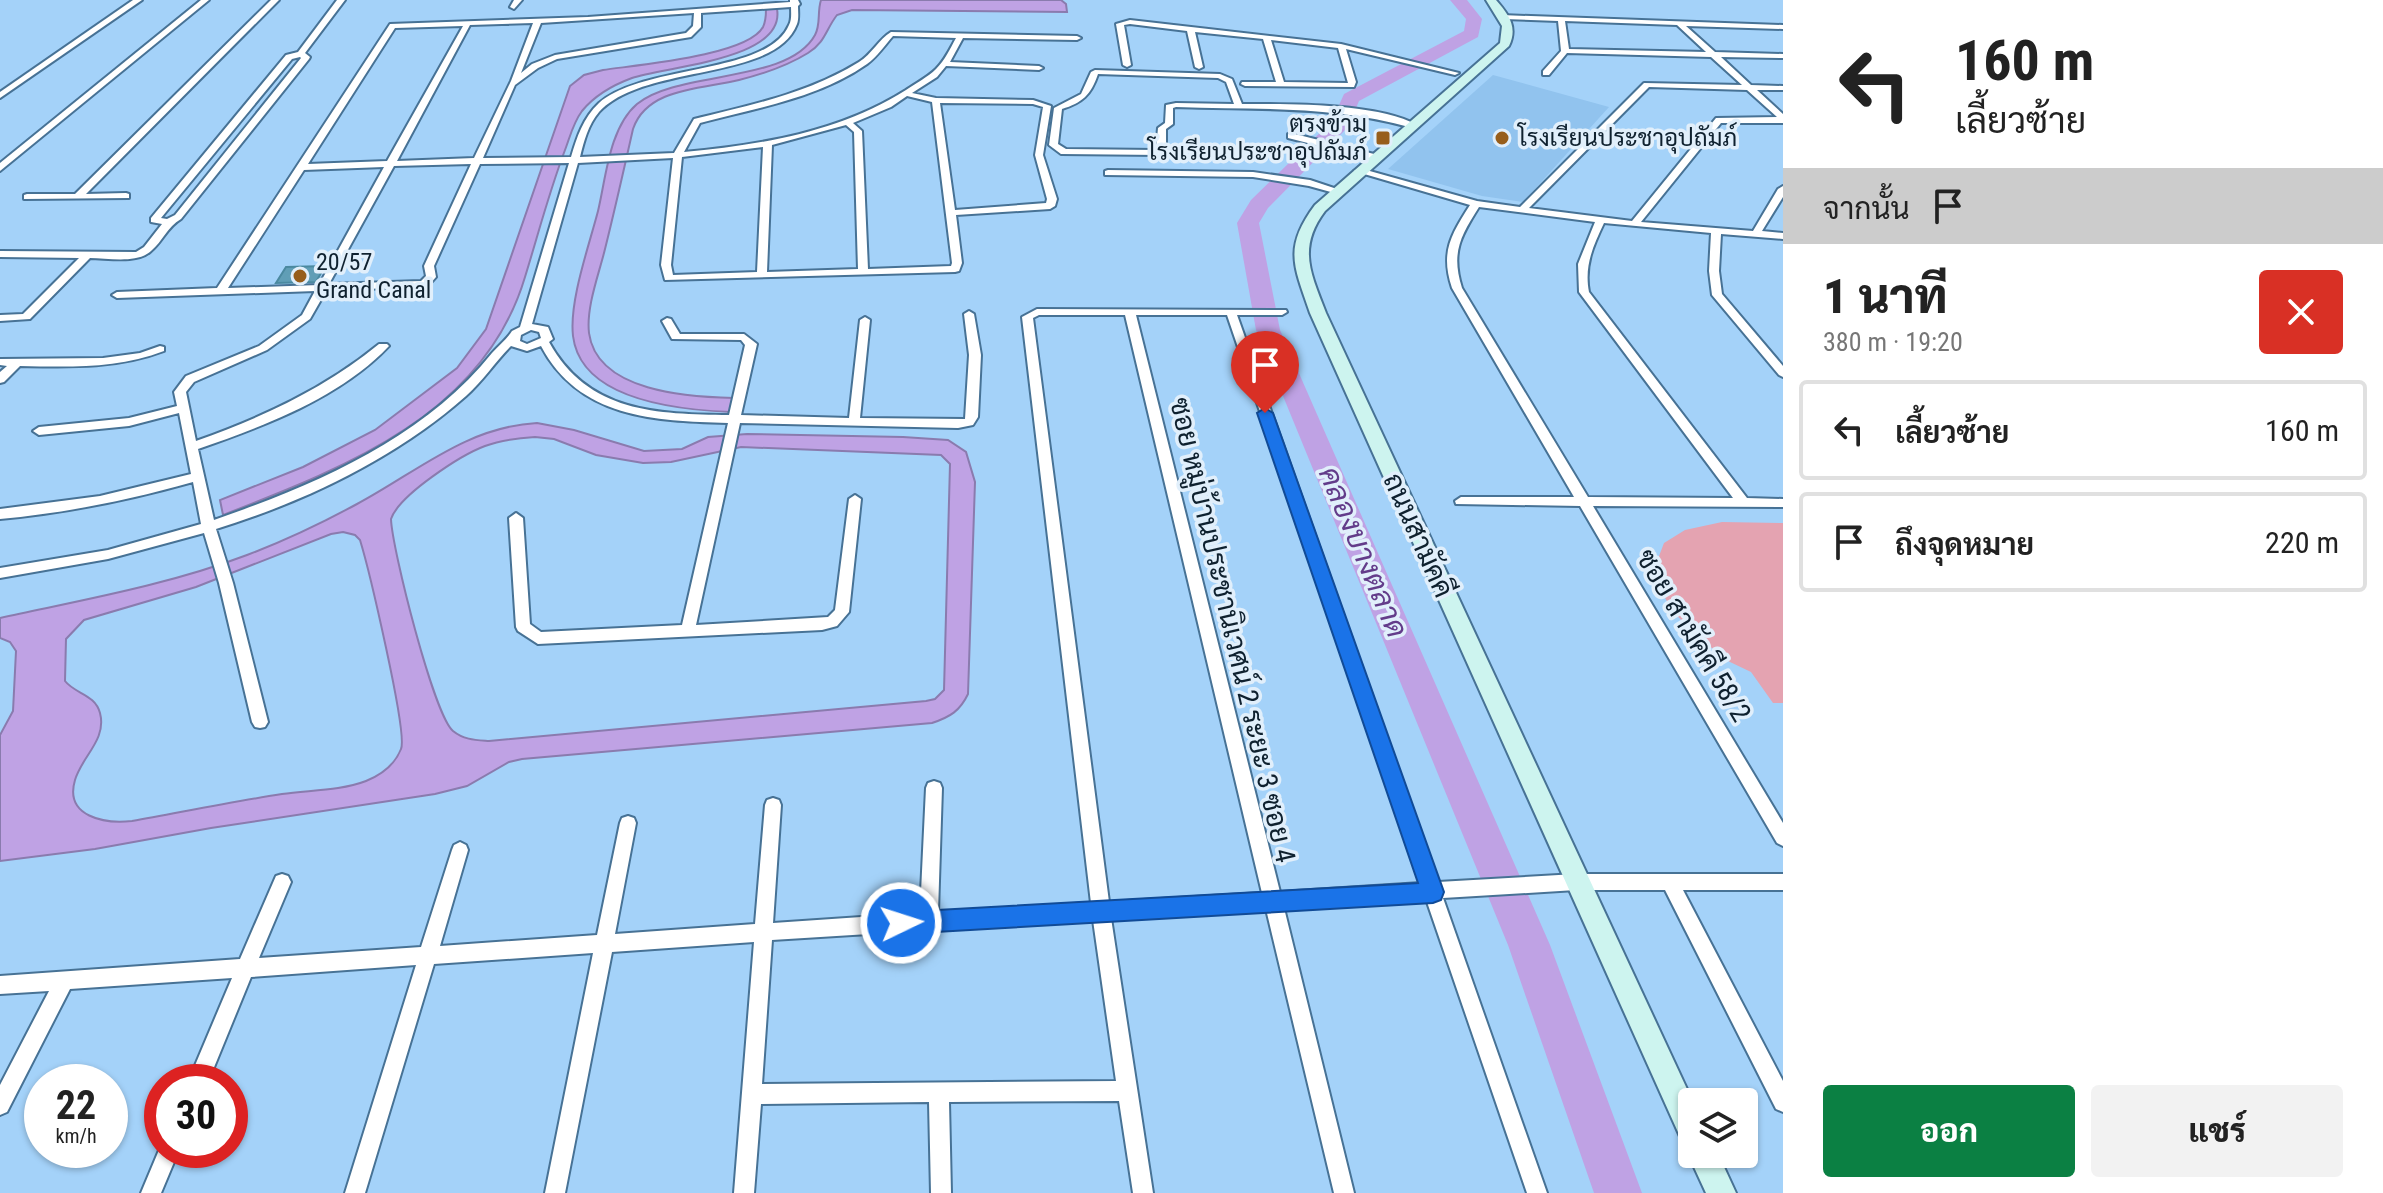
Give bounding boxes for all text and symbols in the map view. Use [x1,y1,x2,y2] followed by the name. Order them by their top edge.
[1955,28,2094,94] text: 160 m
[1823,32,1927,136] icon: left
[1955,100,2086,142] text: เลี้ยวซ้าย
[1146,109,1367,168] place label: ตรงข้าม โรงเรียนประชาอุปถัมภ์
[1516,122,1737,154] place label: โรงเรียนประชาอุปถัมภ์
[1374,129,1392,147] marker: ตรงข้าม โรงเรียนประชาอุปถัมภ์
[1493,129,1511,147] marker: โรงเรียนประชาอุปถัมภ์
[1926,184,1970,228] icon: arrive
[1823,191,1910,226] text: จากนั้น
[316,248,431,304] place label: 20/57 Grand Canal
[291,267,309,285] marker: 20/57 Grand Canal
[1823,268,1948,325] text: 1 นาที
[2259,270,2343,354] button: close
[1823,327,1963,357] text: 380 m · 19:20
[1231,331,1299,413] pin
[1243,343,1287,387] icon: arrive
[1160,394,1305,867] street label: ซอย หมู่บ้านประชานิเวศน์ 2 ระยะ 3 ซอย 4
[1827,408,1871,452] icon: left
[2265,413,2339,448] text: 160 m
[1895,415,2009,450] text: เลี้ยวซ้าย
[1312,461,1415,642] water label: คลองบางตลาด
[1376,467,1462,603] street label: ถนนสามัคคี
[1827,520,1871,564] icon: arrive
[2265,525,2339,560] text: 220 m
[1895,527,2034,562] text: ถึงจุดหมาย
[1629,542,1760,727] street label: ซอย สามัคคี 58/2
[859,881,943,965] position arrow
[144,1064,248,1168] speed limit sign: 30
[56,1082,96,1129] text: 22
[1823,1085,2075,1177] button: ออก
[2091,1085,2343,1177] button: แชร์
[1678,1088,1758,1168] map controls
[1678,1088,1758,1168] button: layers
[55,1124,97,1148] text: km/h

